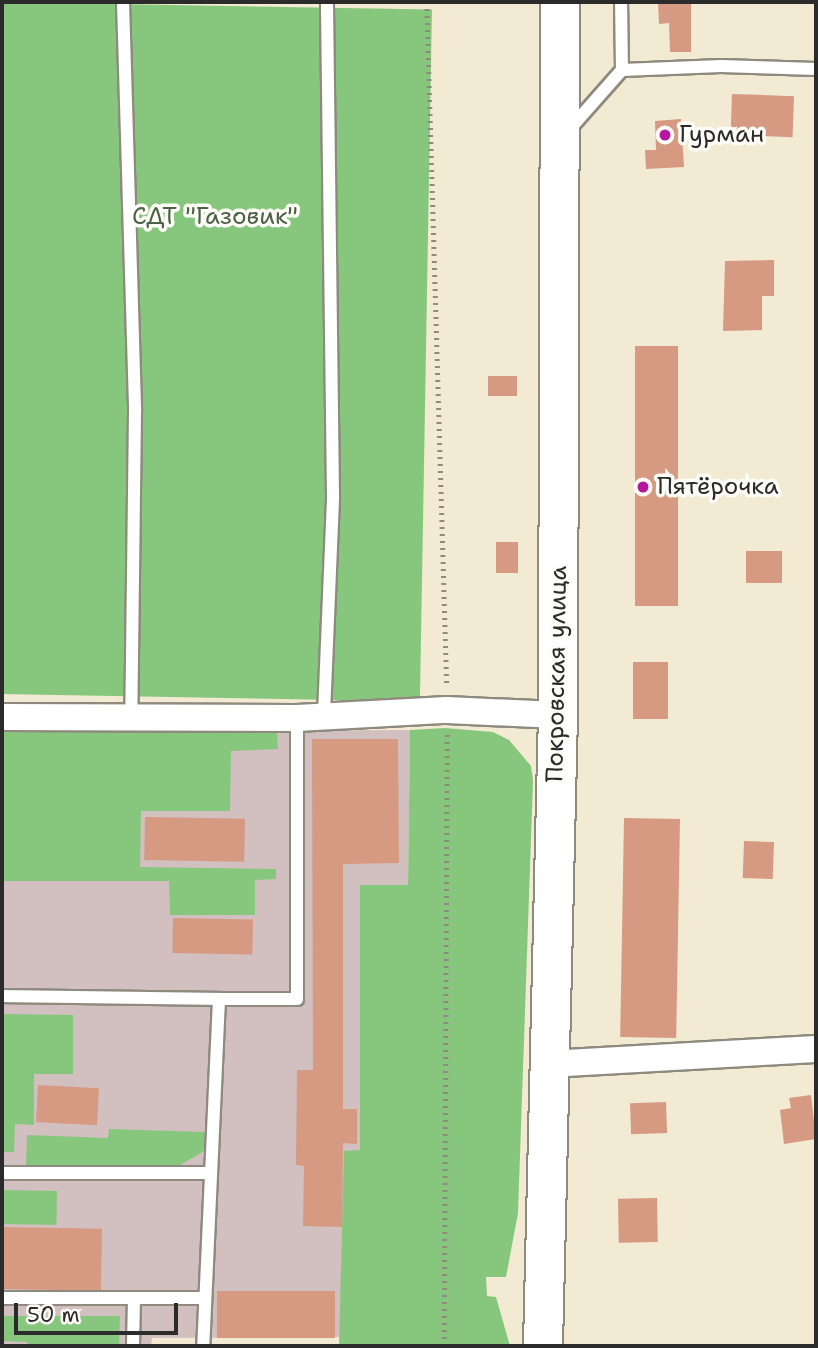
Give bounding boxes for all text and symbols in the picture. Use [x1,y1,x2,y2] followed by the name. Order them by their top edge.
[679,121,764,149] place label: Гурман
[657,127,673,143] marker: Гурман
[132,203,298,231] park label: СДТ "Газовик"
[657,473,779,501] place label: Пятёрочка
[635,479,651,495] marker: Пятёрочка
[541,565,573,783] street label: Покровская улица
[18,1288,182,1332] scale bar
[27,1301,80,1329] text: 50 m

